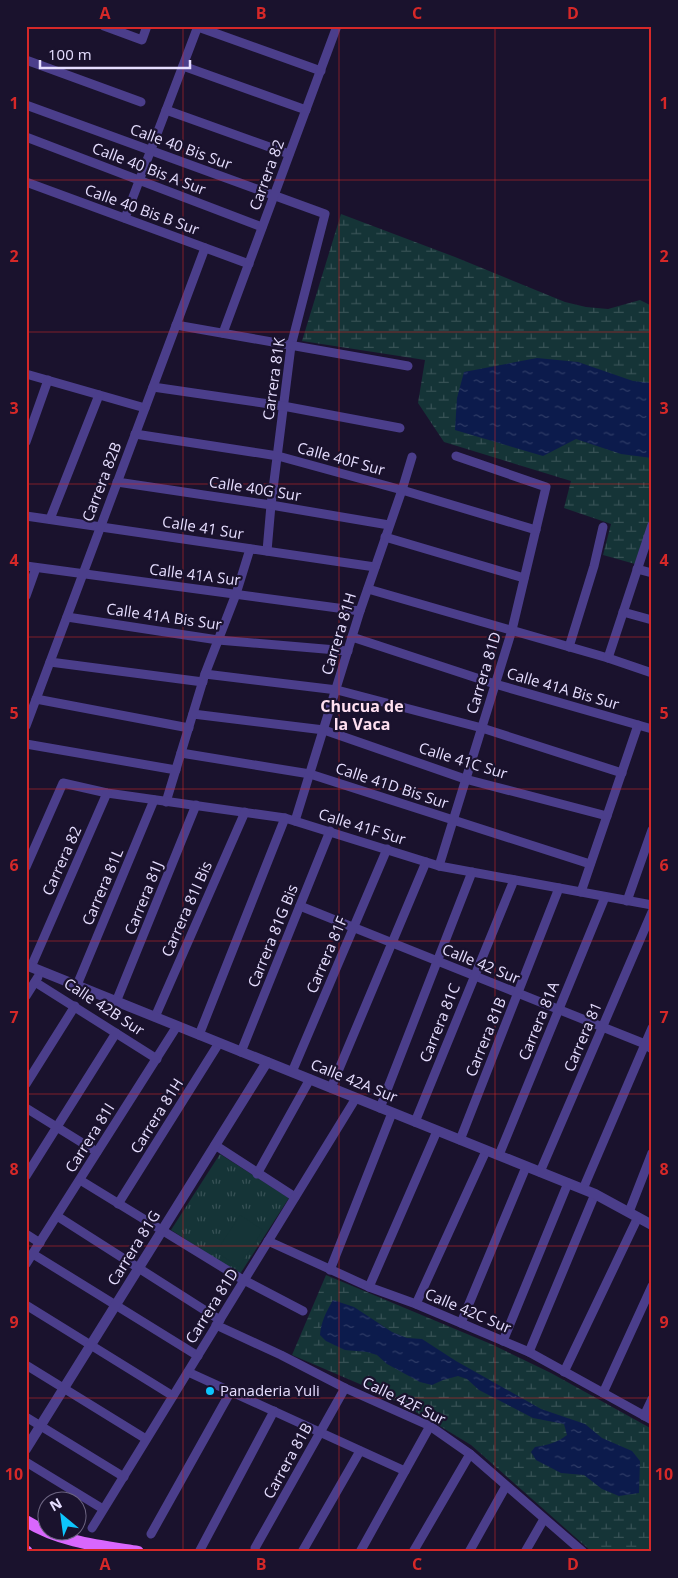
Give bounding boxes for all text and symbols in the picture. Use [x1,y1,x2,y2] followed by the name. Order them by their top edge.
[99,2,111,24] text: A
[256,2,266,24] text: B
[412,2,422,24] text: C
[567,2,579,24] text: D
[40,38,190,70] scale bar
[48,44,92,64] text: 100 m
[9,92,19,114] text: 1
[659,92,669,114] text: 1
[128,118,235,174] street label: Calle 40 Bis Sur
[244,136,288,213] street label: Carrera 82
[90,137,209,199] street label: Calle 40 Bis A Sur
[82,179,202,239] street label: Calle 40 Bis B Sur
[9,245,19,267] text: 2
[659,245,669,267] text: 2
[257,335,289,421] street label: Carrera 81K
[9,397,19,419] text: 3
[659,397,669,419] text: 3
[295,437,387,479] street label: Calle 40F Sur
[77,439,125,524] street label: Carrera 82B
[208,471,303,505] street label: Calle 40G Sur
[161,511,245,543] street label: Calle 41 Sur
[9,549,19,571] text: 4
[659,549,669,571] text: 4
[148,558,242,590] street label: Calle 41A Sur
[316,590,360,677] street label: Carrera 81H
[105,598,223,634] street label: Calle 41A Bis Sur
[461,629,505,716] street label: Carrera 81D
[505,662,622,714] street label: Calle 41A Bis Sur
[320,695,404,735] district label: Chucua de la Vaca
[9,702,19,724] text: 5
[659,702,669,724] text: 5
[417,737,510,783] street label: Calle 41C Sur
[333,757,451,813] street label: Calle 41D Bis Sur
[316,803,408,849] street label: Calle 41F Sur
[37,823,85,898] street label: Carrera 82
[77,845,127,928] street label: Carrera 81L
[9,854,19,876] text: 6
[659,854,669,876] text: 6
[119,858,167,938] street label: Carrera 81J
[156,858,216,960] street label: Carrera 81I Bis
[242,881,302,990] street label: Carrera 81G Bis
[301,913,351,996] street label: Carrera 81F
[439,938,523,988] street label: Calle 42 Sur
[61,973,149,1040] street label: Calle 42B Sur
[513,978,563,1063] street label: Carrera 81A
[414,980,464,1065] street label: Carrera 81C
[460,994,510,1079] street label: Carrera 81B
[558,999,606,1075] street label: Carrera 81
[9,1006,19,1028] text: 7
[659,1006,669,1028] text: 7
[308,1054,401,1107] street label: Calle 42A Sur
[125,1074,187,1157] street label: Carrera 81H
[60,1099,118,1176] street label: Carrera 81I
[9,1158,19,1180] text: 8
[659,1158,669,1180] text: 8
[102,1206,164,1289] street label: Carrera 81G
[180,1264,242,1347] street label: Carrera 81D
[422,1283,515,1337] street label: Calle 42C Sur
[9,1311,19,1333] text: 9
[659,1311,669,1333] text: 9
[360,1371,449,1429] street label: Calle 42F Sur
[220,1380,320,1400] place label: Panaderia Yuli
[204,1385,216,1397] marker: Panaderia Yuli
[258,1419,316,1502] street label: Carrera 81B
[5,1463,23,1485] text: 10
[655,1463,673,1485] text: 10
[38,1490,88,1540] north arrow
[46,1493,65,1515] text: N
[99,1553,111,1575] text: A
[256,1553,266,1575] text: B
[412,1553,422,1575] text: C
[567,1553,579,1575] text: D

